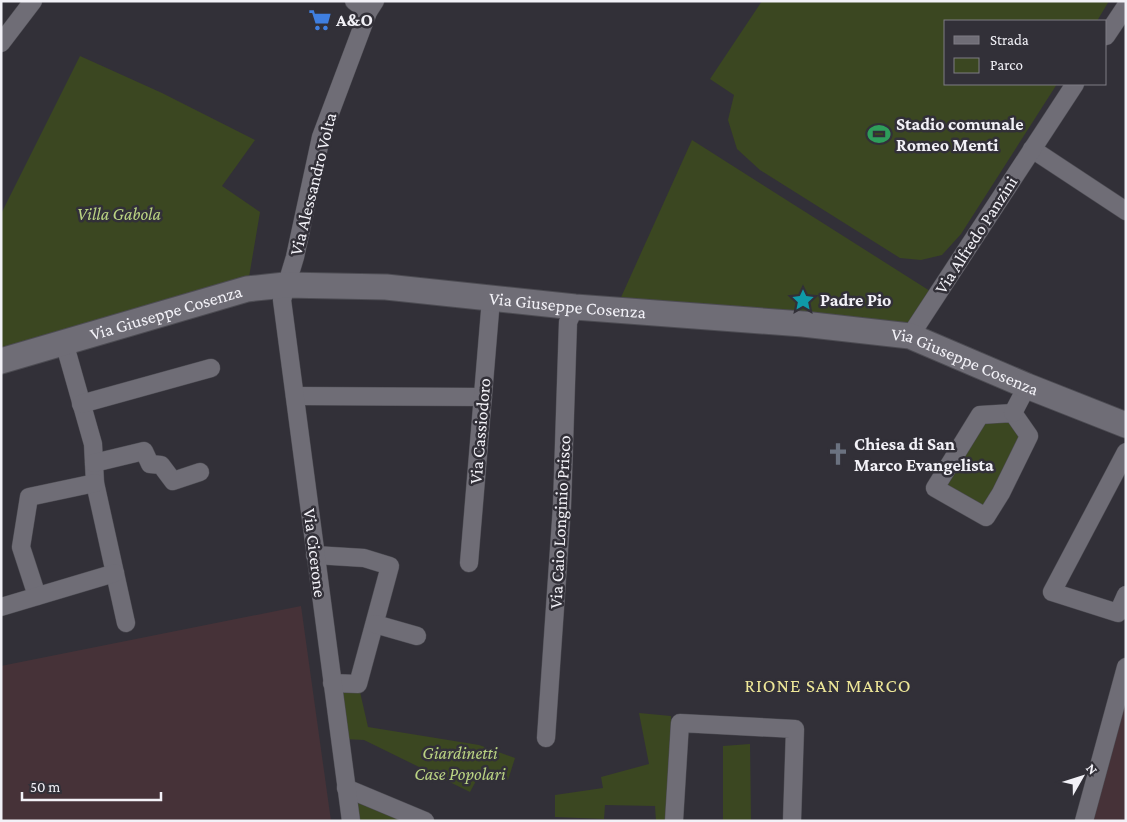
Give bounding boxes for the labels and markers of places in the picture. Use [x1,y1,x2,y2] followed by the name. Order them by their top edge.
[307,7,333,33] supermarket icon: A&O
[335,10,373,30] place label: A&O
[896,114,1024,155] place label: Stadio comunale Romeo Menti
[866,121,892,147] sports icon: Stadio comunale Romeo Menti
[790,287,816,313] place icon: Padre Pio
[820,290,891,310] place label: Padre Pio
[854,434,994,475] place label: Chiesa di San Marco Evangelista
[825,441,851,467] church icon: Chiesa di San Marco Evangelista

